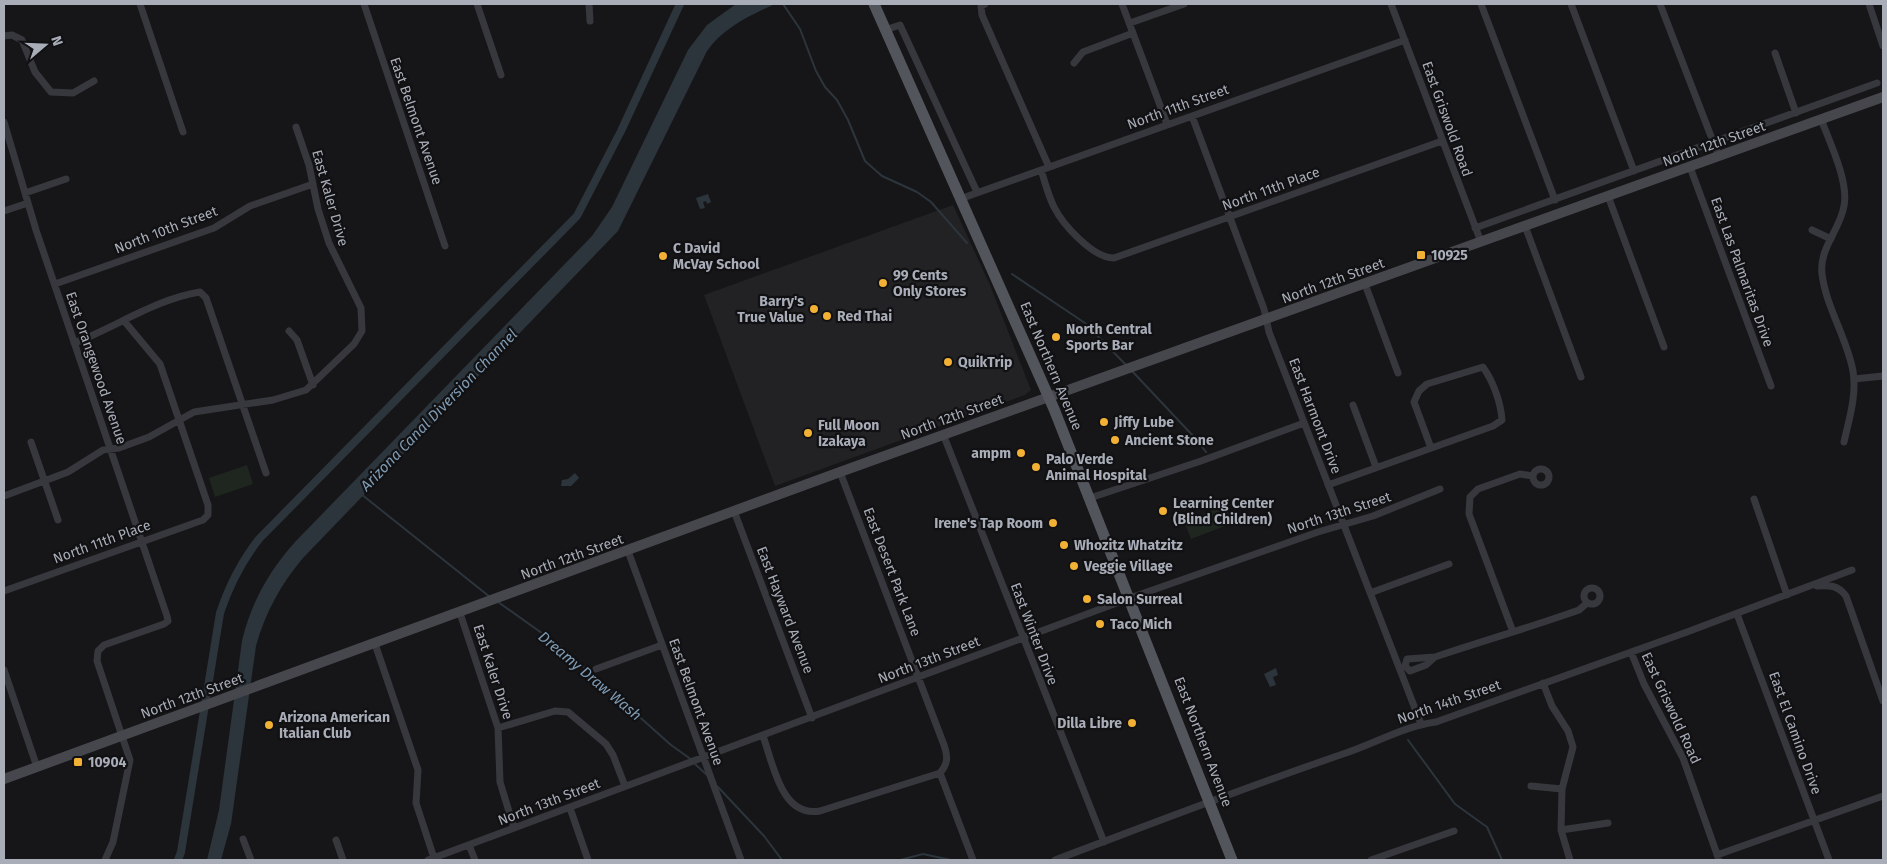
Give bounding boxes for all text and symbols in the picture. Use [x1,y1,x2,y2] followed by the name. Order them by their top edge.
[20,20,70,70] north arrow
[47,34,66,48] text: N
[386,55,446,187] street label: East Belmont Avenue
[1418,59,1476,179] street label: East Griswold Road
[1125,80,1232,133] street label: North 11th Street
[1660,117,1769,170] street label: North 12th Street
[308,148,352,248] street label: East Kaler Drive
[1220,163,1322,215] street label: North 11th Place
[1707,195,1777,349] street label: East Las Palmaritas Drive
[112,202,221,257] street label: North 10th Street
[673,240,760,273] place label: C David McVay School
[1431,247,1468,264] place label: 10925
[1415,249,1427,261] marker: 10925
[657,250,669,262] marker: C David McVay School
[1279,254,1388,307] street label: North 12th Street
[893,267,967,300] place label: 99 Cents Only Stores
[877,277,889,289] marker: 99 Cents Only Stores
[62,290,130,446] street label: East Orangewood Avenue
[737,293,804,326] place label: Barry's True Value
[1016,299,1086,433] street label: East Northern Avenue
[808,303,820,315] marker: Barry's True Value
[837,308,892,325] place label: Red Thai
[821,310,833,322] marker: Red Thai
[1066,321,1153,354] place label: North Central Sports Bar
[356,325,521,495] water label: Arizona Canal Diversion Channel
[1050,331,1062,343] marker: North Central Sports Bar
[958,354,1012,371] place label: QuikTrip
[942,356,954,368] marker: QuikTrip
[1285,356,1345,476] street label: East Harmont Drive
[898,390,1007,443] street label: North 12th Street
[1113,414,1174,431] place label: Jiffy Lube
[1098,416,1110,428] marker: Jiffy Lube
[818,417,879,450] place label: Full Moon Izakaya
[802,427,814,439] marker: Full Moon Izakaya
[1124,432,1214,449] place label: Ancient Stone
[1109,434,1121,446] marker: Ancient Stone
[971,445,1011,462] place label: ampm
[1015,447,1027,459] marker: ampm
[1045,451,1147,484] place label: Palo Verde Animal Hospital
[1030,461,1042,473] marker: Palo Verde Animal Hospital
[1285,488,1394,538] street label: North 13th Street
[1173,495,1274,528] place label: Learning Center (Blind Children)
[860,505,924,639] street label: East Desert Park Lane
[1157,505,1169,517] marker: Learning Center (Blind Children)
[934,515,1043,532] place label: Irene's Tap Room
[51,516,153,568] street label: North 11th Place
[1047,517,1059,529] marker: Irene's Tap Room
[518,530,627,583] street label: North 12th Street
[1074,537,1183,554] place label: Whozitz Whatzitz
[1058,539,1070,551] marker: Whozitz Whatzitz
[753,544,817,676] street label: East Hayward Avenue
[1083,558,1173,575] place label: Veggie Village
[1068,560,1080,572] marker: Veggie Village
[1007,580,1061,688] street label: East Winter Drive
[1097,591,1183,608] place label: Salon Surreal
[1081,593,1093,605] marker: Salon Surreal
[1110,616,1172,633] place label: Taco Mich
[1094,618,1106,630] marker: Taco Mich
[470,622,516,722] street label: East Kaler Drive
[535,628,645,724] water label: Dreamy Draw Wash
[875,632,983,687] street label: North 13th Street
[665,636,727,768] street label: East Belmont Avenue
[1638,649,1704,767] street label: East Griswold Road
[138,669,247,722] street label: North 12th Street
[1765,669,1825,797] street label: East El Camino Drive
[1170,675,1236,809] street label: East Northern Avenue
[1395,676,1504,728] street label: North 14th Street
[278,709,390,742] place label: Arizona American Italian Club
[1057,715,1122,732] place label: Dilla Libre
[1126,717,1138,729] marker: Dilla Libre
[263,719,275,731] marker: Arizona American Italian Club
[88,754,127,771] place label: 10904
[72,756,84,768] marker: 10904
[495,774,603,829] street label: North 13th Street

